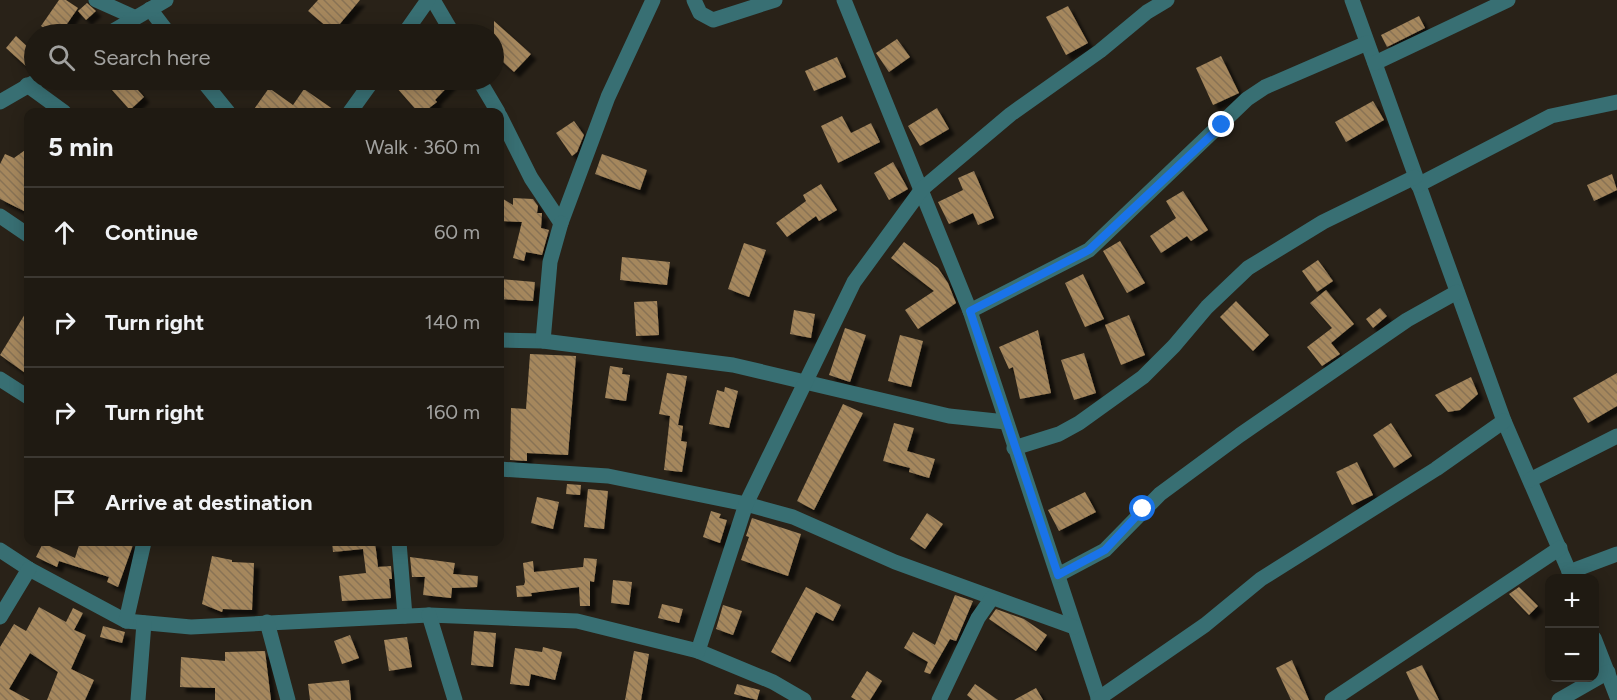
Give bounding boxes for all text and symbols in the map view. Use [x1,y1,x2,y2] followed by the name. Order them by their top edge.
[24,24,504,90] search box
[45,41,78,74] icon: search
[93,44,211,71] text: Search here
[1208,111,1234,137] route end
[48,131,114,163] text: 5 min
[365,135,480,159] text: Walk · 360 m
[48,216,81,249] icon: ahead
[105,219,198,246] text: Continue
[434,220,480,244] text: 60 m
[48,306,81,339] icon: right
[105,309,204,336] text: Turn right
[425,310,480,334] text: 140 m
[48,396,81,429] icon: right
[105,399,204,426] text: Turn right
[426,400,480,424] text: 160 m
[48,486,81,519] icon: arrive
[105,489,313,516] text: Arrive at destination
[1129,495,1155,521] route start
[1545,574,1599,682] map controls
[1545,574,1599,628] button: +
[1545,628,1599,682] button: −

